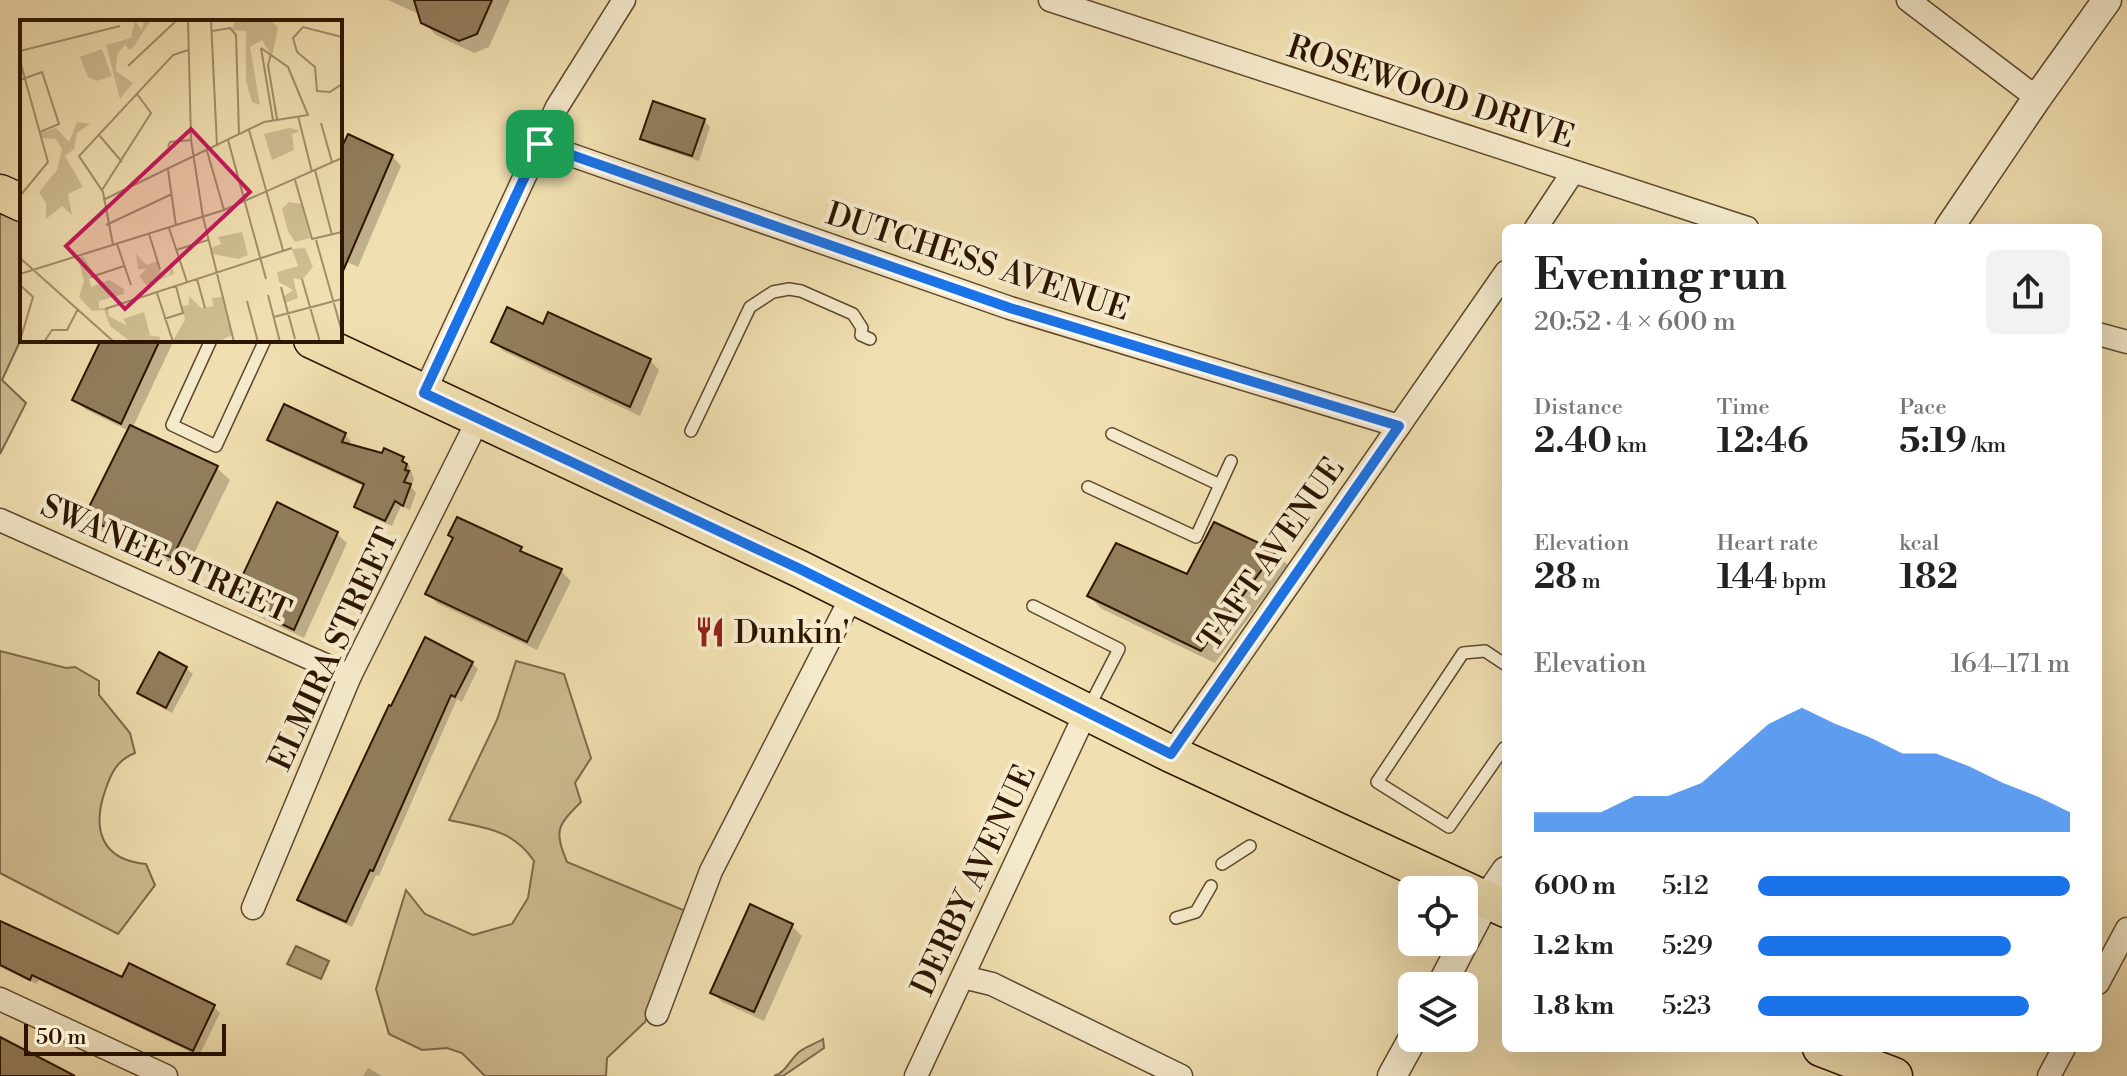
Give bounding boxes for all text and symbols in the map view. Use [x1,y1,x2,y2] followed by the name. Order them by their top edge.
[20,20,342,342] inset map
[1282,27,1579,157] street label: ROSEWOOD DRIVE
[506,110,574,178] pin
[518,122,562,166] icon: arrive
[821,194,1135,330] street label: DUTCHESS AVENUE
[1534,248,1787,303] text: Evening run
[1986,250,2070,334] button: share
[1534,306,1736,338] text: 20:52 · 4 × 600 m
[1534,394,1623,421] text: Distance
[1717,394,1770,421] text: Time
[1899,394,1947,421] text: Pace
[1534,421,1612,463] text: 2.40
[1717,421,1808,463] text: 12:46
[1899,421,1967,463] text: 5:19
[1612,432,1647,459] text: km
[1967,432,2006,459] text: /km
[1190,450,1353,659] street label: TAFT AVENUE
[34,486,297,632] street label: SWANEE STREET
[260,522,408,777] street label: ELMIRA STREET
[1534,530,1629,557] text: Elevation
[1717,530,1818,557] text: Heart rate
[1899,530,1939,557] text: kcal
[1534,557,1577,599] text: 28
[1717,557,1778,599] text: 144
[1899,557,1958,599] text: 182
[1577,568,1601,595] text: m
[1778,568,1827,595] text: bpm
[734,613,850,653] place label: Dunkin'
[693,615,727,649] restaurant icon: Dunkin'
[1534,648,1647,680] text: Elevation
[1951,648,2070,680] text: 164–171 m
[903,759,1045,1002] street label: DERBY AVENUE
[1534,870,1616,902] text: 600 m
[1662,870,1709,902] text: 5:12
[1398,876,1478,1052] map controls
[1398,876,1478,956] button: locate
[1534,930,1614,962] text: 1.2 km
[1662,930,1713,962] text: 5:29
[1398,972,1478,1052] button: layers
[1534,990,1614,1022] text: 1.8 km
[1662,990,1711,1022] text: 5:23
[24,1020,226,1056] scale bar
[36,1024,87,1051] text: 50 m

